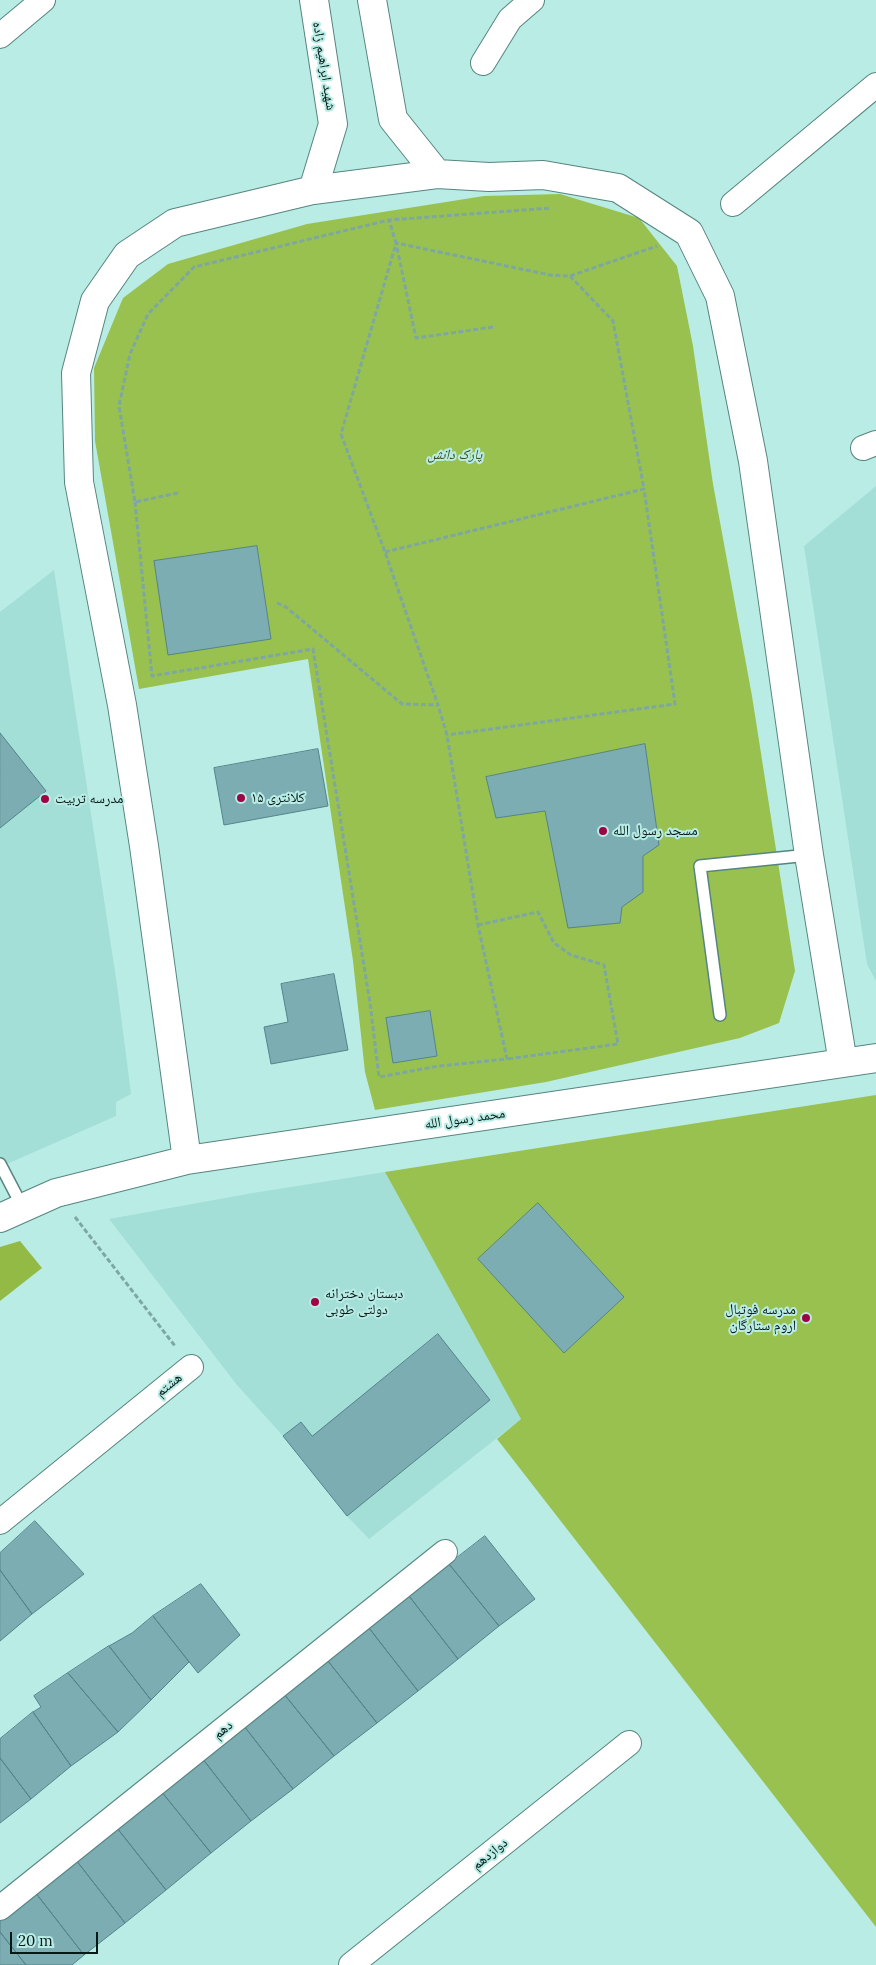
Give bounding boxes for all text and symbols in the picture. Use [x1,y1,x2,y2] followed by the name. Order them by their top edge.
[309,20,339,112] street label: شهيد ابراهيم زاده
[428,447,482,463] park label: پارک دانش
[251,790,305,806] place label: کلانتری ۱۵
[55,791,123,807] place label: مدرسه تربیت
[235,792,247,804] marker: کلانتری ۱۵
[39,793,51,805] marker: مدرسه تربیت
[613,823,698,839] place label: مسجد رسول الله
[597,825,609,837] marker: مسجد رسول الله
[424,1105,506,1133] street label: محمد رسول الله
[325,1286,403,1318] place label: دبستان دخترانه دولتی طوبی
[309,1296,321,1308] marker: دبستان دخترانه دولتی طوبی
[725,1302,796,1334] place label: مدرسه فوتبال اروم ستارگان
[800,1312,812,1324] marker: مدرسه فوتبال اروم ستارگان
[153,1369,185,1401] street label: هشتم
[210,1717,236,1743] street label: دهم
[469,1834,511,1874] street label: دوازدهم
[12,1922,100,1954] scale bar
[18,1931,53,1950] text: 20 m

